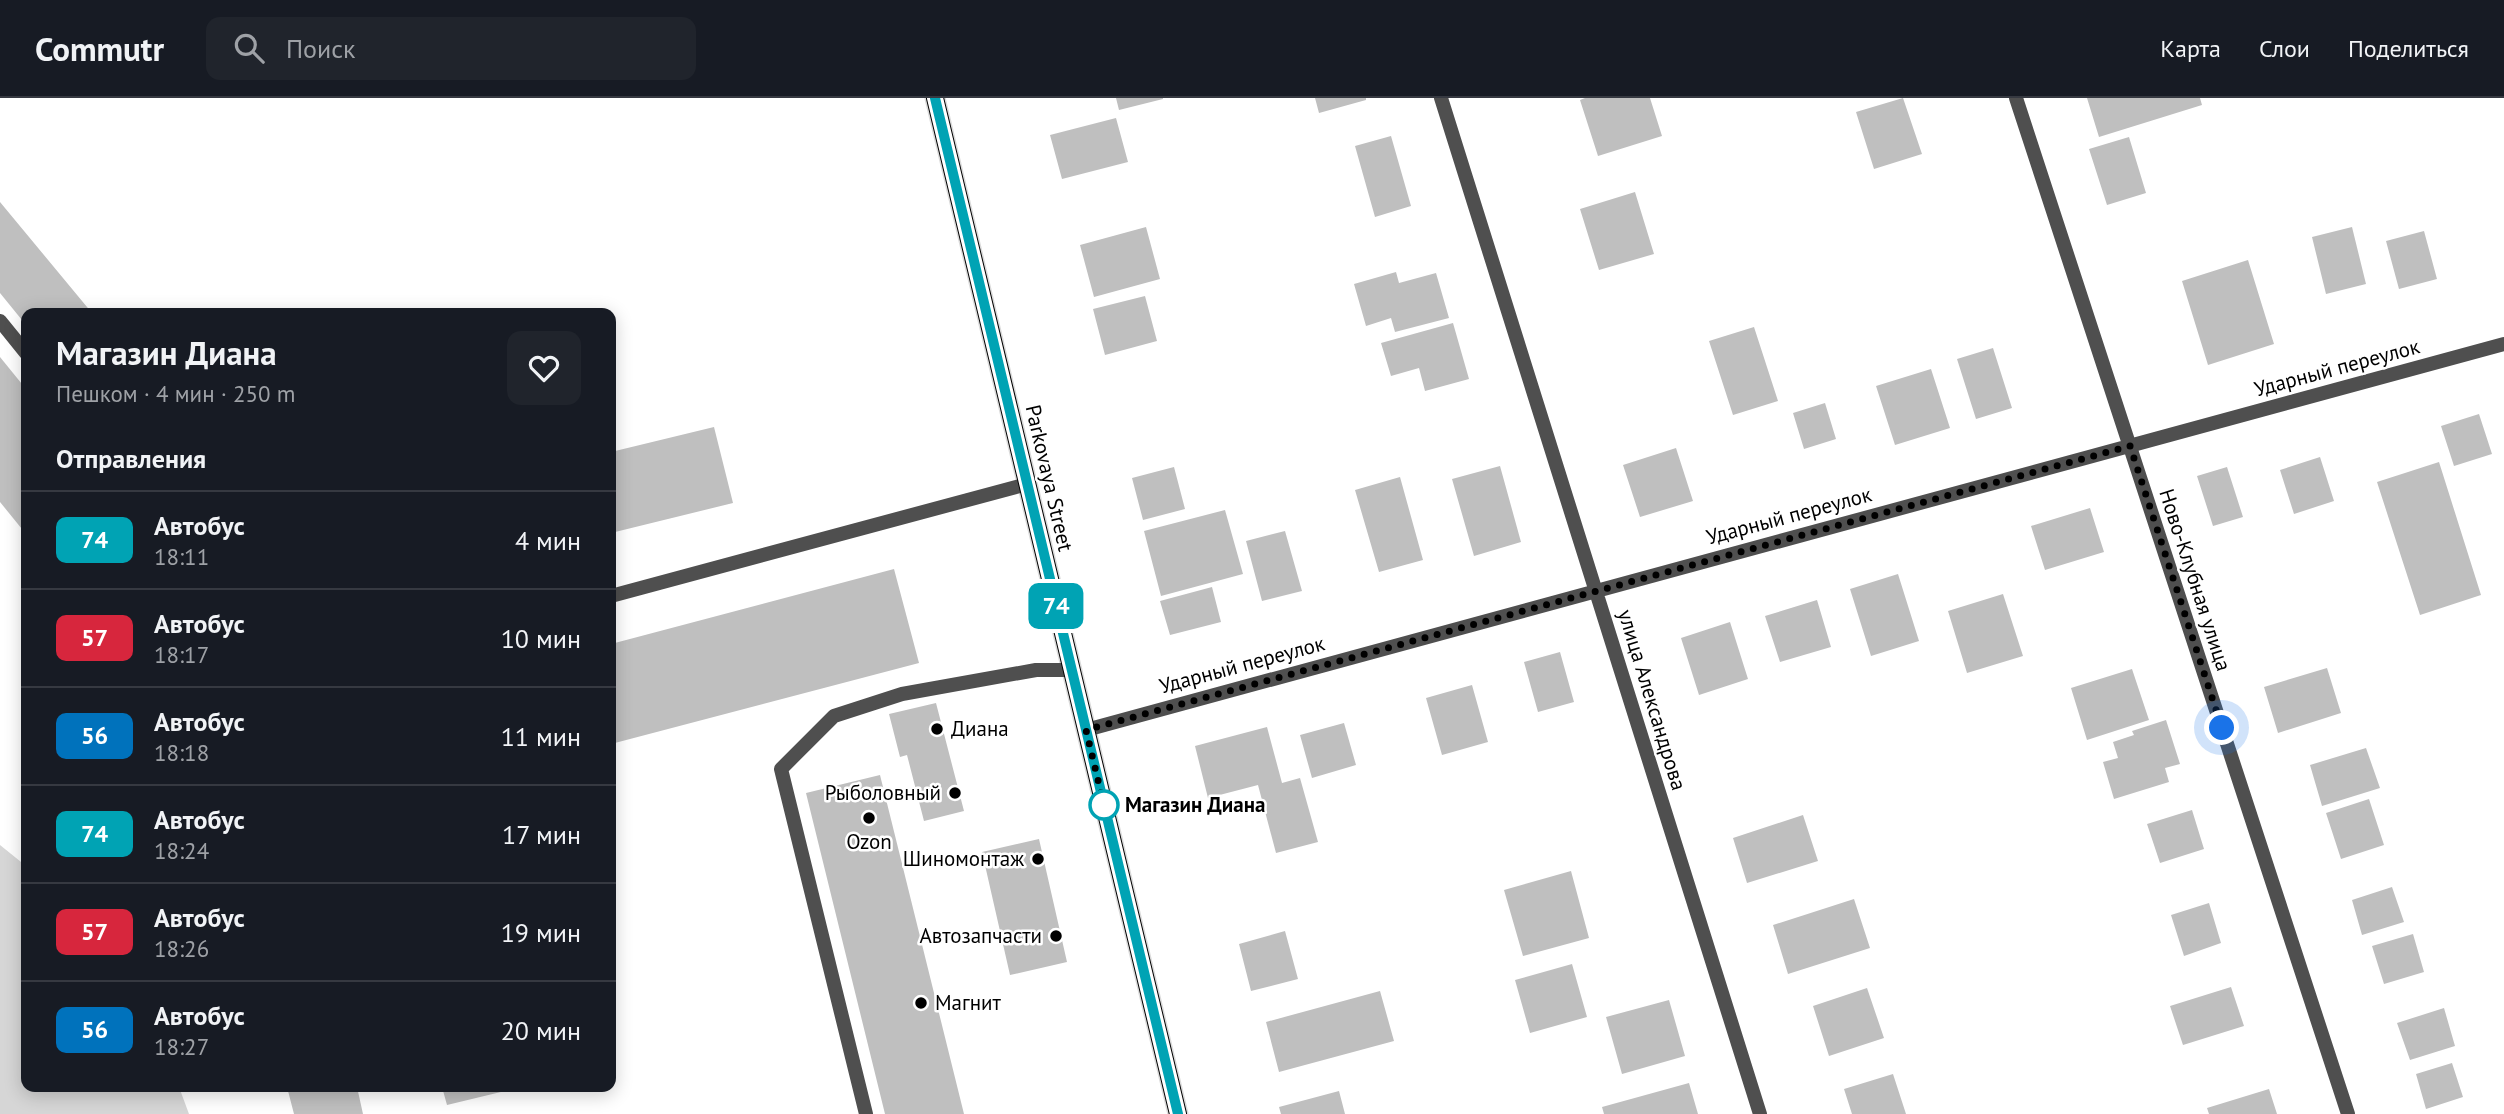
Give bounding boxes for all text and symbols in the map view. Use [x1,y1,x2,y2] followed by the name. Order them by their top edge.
[206,17,696,80] search box
[35,27,164,70] text: Commutr
[230,29,268,67] icon: search
[286,32,355,65] text: Поиск
[2160,33,2221,64] text: Карта
[2259,33,2310,64] text: Слои
[2348,33,2469,64] text: Поделиться
[56,331,277,374] text: Магазин Диана
[507,331,581,405] button: heart
[2251,332,2422,403] street label: Ударный переулок
[56,379,295,408] text: Пешком · 4 мин · 250 m
[1020,402,1079,554] street label: Parkovaya Street
[56,442,206,475] text: Отправления
[1703,480,1874,551] street label: Ударный переулок
[2153,485,2238,674] street label: Ново-Клубная улица
[154,509,245,542] text: Автобус
[81,524,108,555] text: 74
[515,524,581,557] text: 4 мин
[154,542,209,571] text: 18:11
[1024,583,1088,629] line badge: 74
[1042,590,1070,621] text: 74
[1612,606,1693,794] street label: улица Александрова
[154,607,245,640] text: Автобус
[81,622,108,653] text: 57
[501,622,581,655] text: 10 мин
[1156,629,1327,700] street label: Ударный переулок
[154,640,209,669] text: 18:17
[154,705,245,738] text: Автобус
[2204,710,2239,745] your location
[951,715,1009,742] place label: Диана
[81,720,108,751] text: 56
[501,720,581,753] text: 11 мин
[929,721,945,737] marker: Диана
[154,738,209,767] text: 18:18
[825,779,941,806] place label: Рыболовный
[947,785,963,801] marker: Рыболовный
[1089,790,1119,820] marker: Магазин Диана
[1125,791,1265,818] place label: Магазин Диана
[154,803,245,836] text: Автобус
[861,810,877,826] marker: Ozon
[81,818,108,849] text: 74
[502,818,581,851] text: 17 мин
[846,828,892,855] place label: Ozon
[154,836,209,865] text: 18:24
[903,845,1024,872] place label: Шиномонтаж
[1030,851,1046,867] marker: Шиномонтаж
[154,901,245,934] text: Автобус
[81,916,108,947] text: 57
[501,916,581,949] text: 19 мин
[919,922,1042,949] place label: Автозапчасти
[1048,928,1064,944] marker: Автозапчасти
[154,934,209,963] text: 18:26
[935,989,1002,1016] place label: Магнит
[913,995,929,1011] marker: Магнит
[154,999,245,1032] text: Автобус
[81,1014,108,1045] text: 56
[501,1014,581,1047] text: 20 мин
[154,1032,209,1061] text: 18:27

